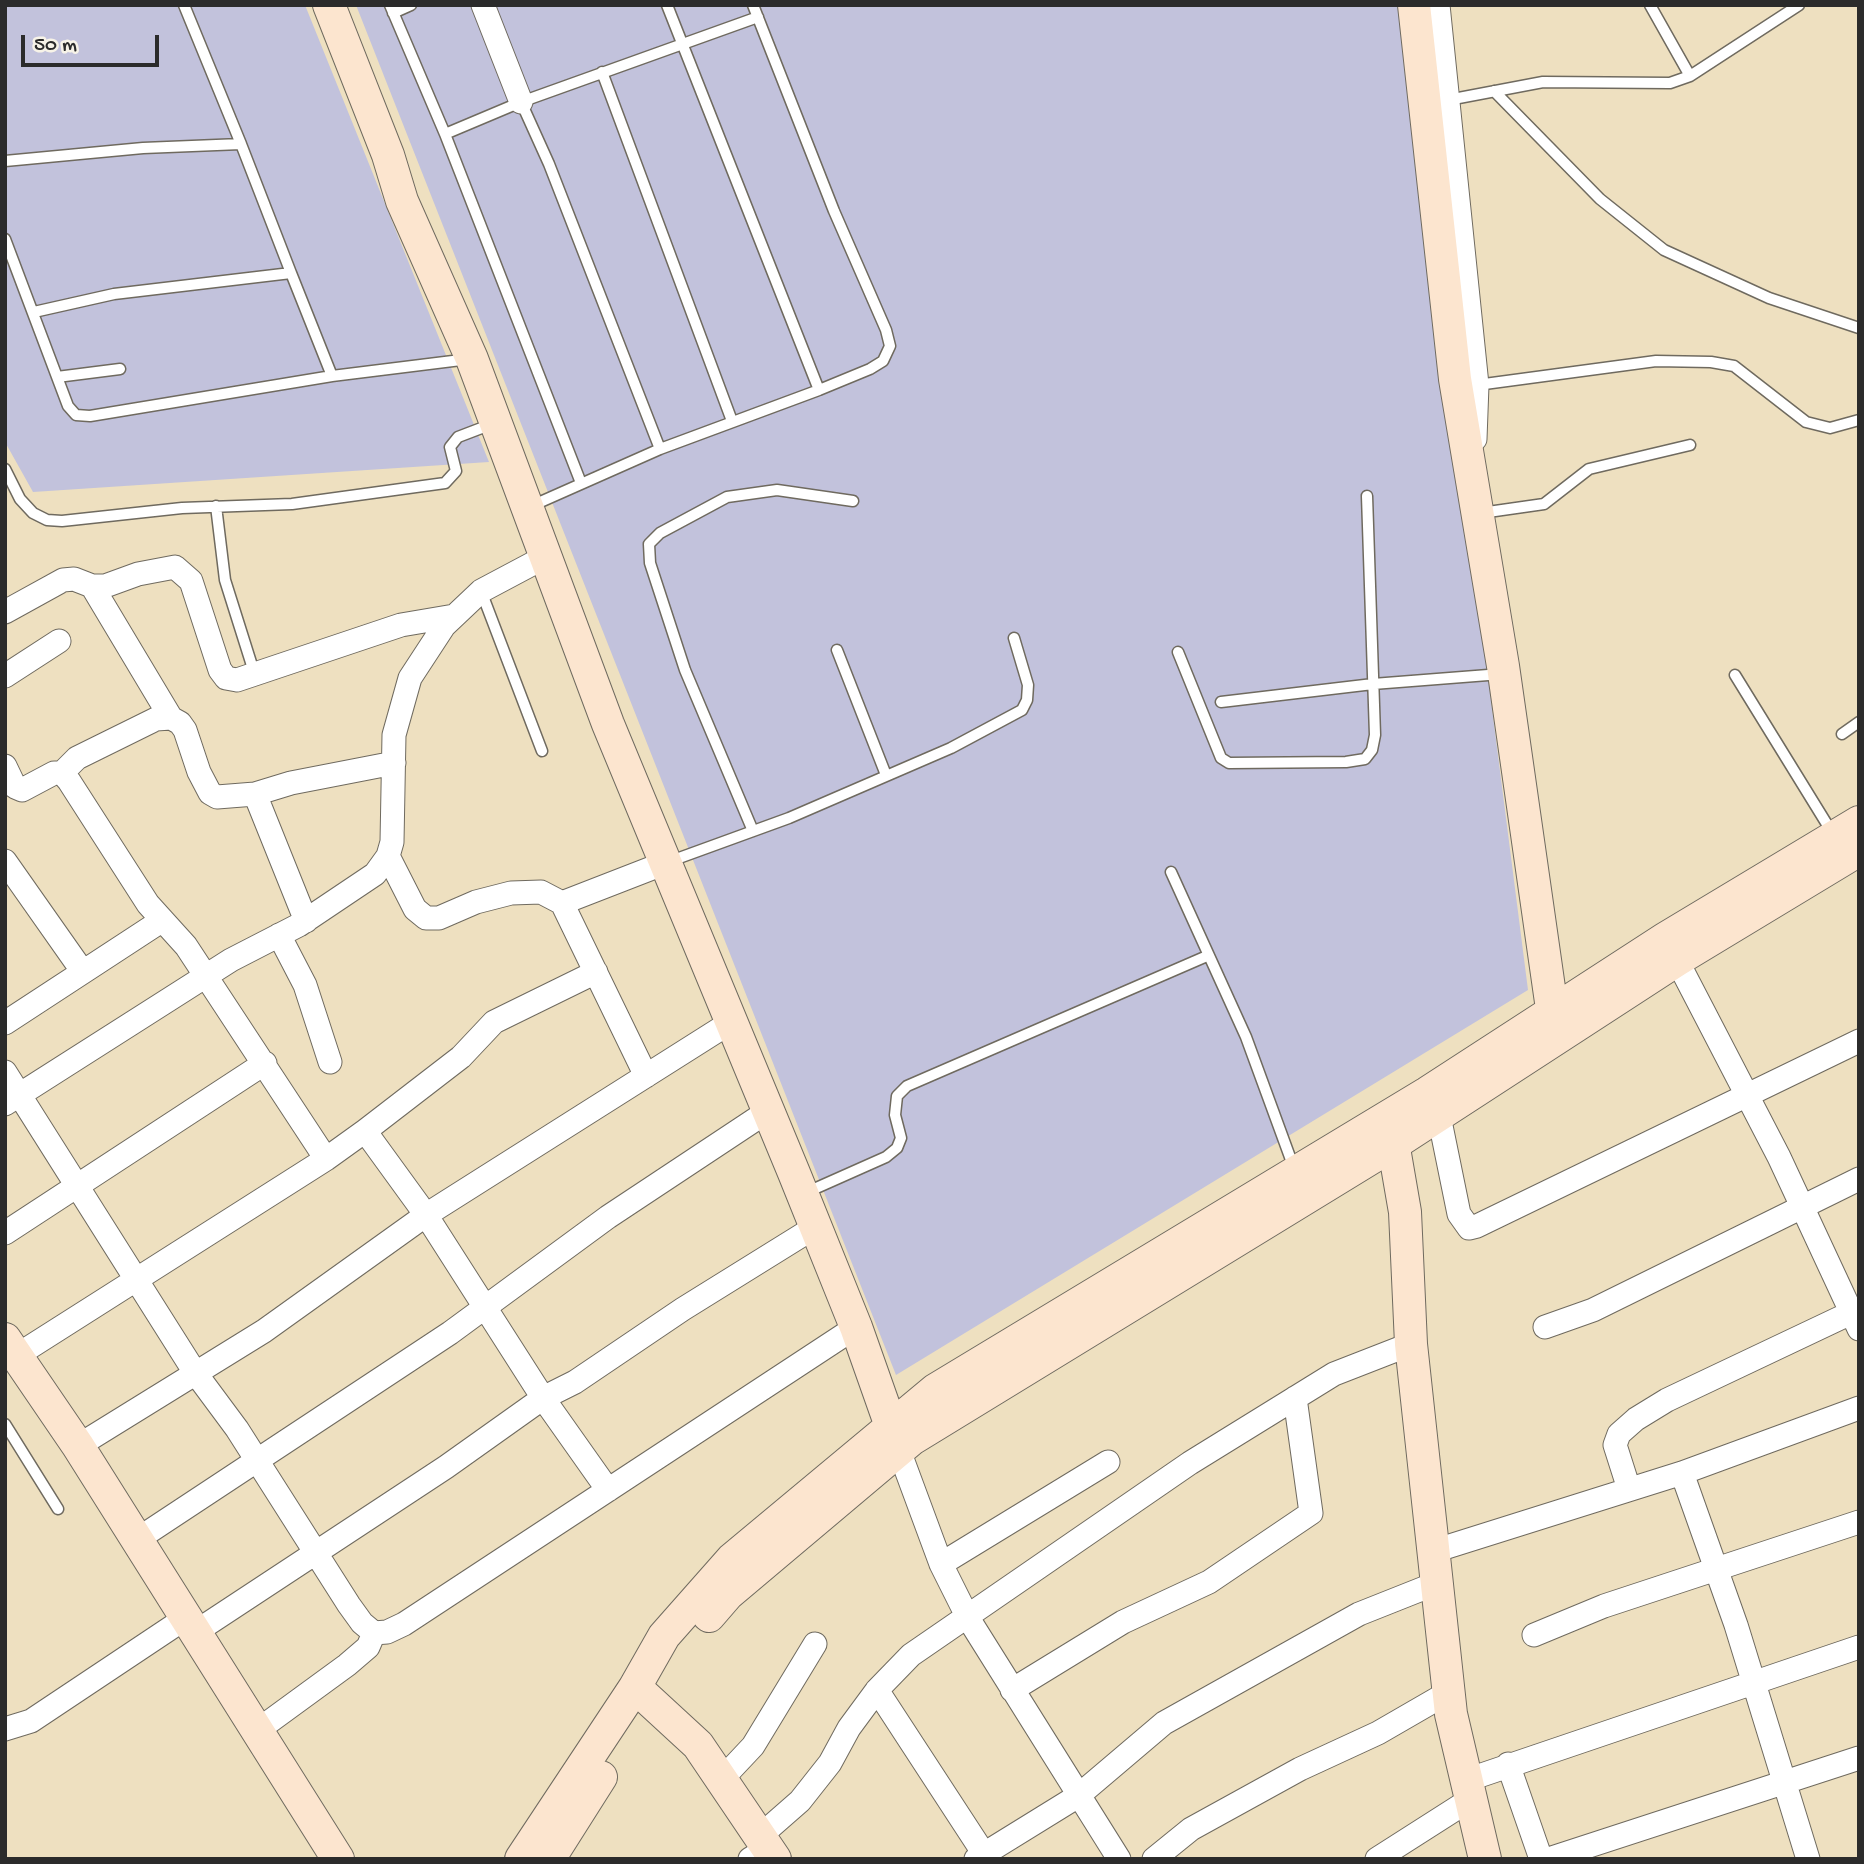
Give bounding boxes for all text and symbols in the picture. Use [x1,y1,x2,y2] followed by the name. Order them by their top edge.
[24,21,163,65] scale bar
[34,34,77,59] text: 50 m

